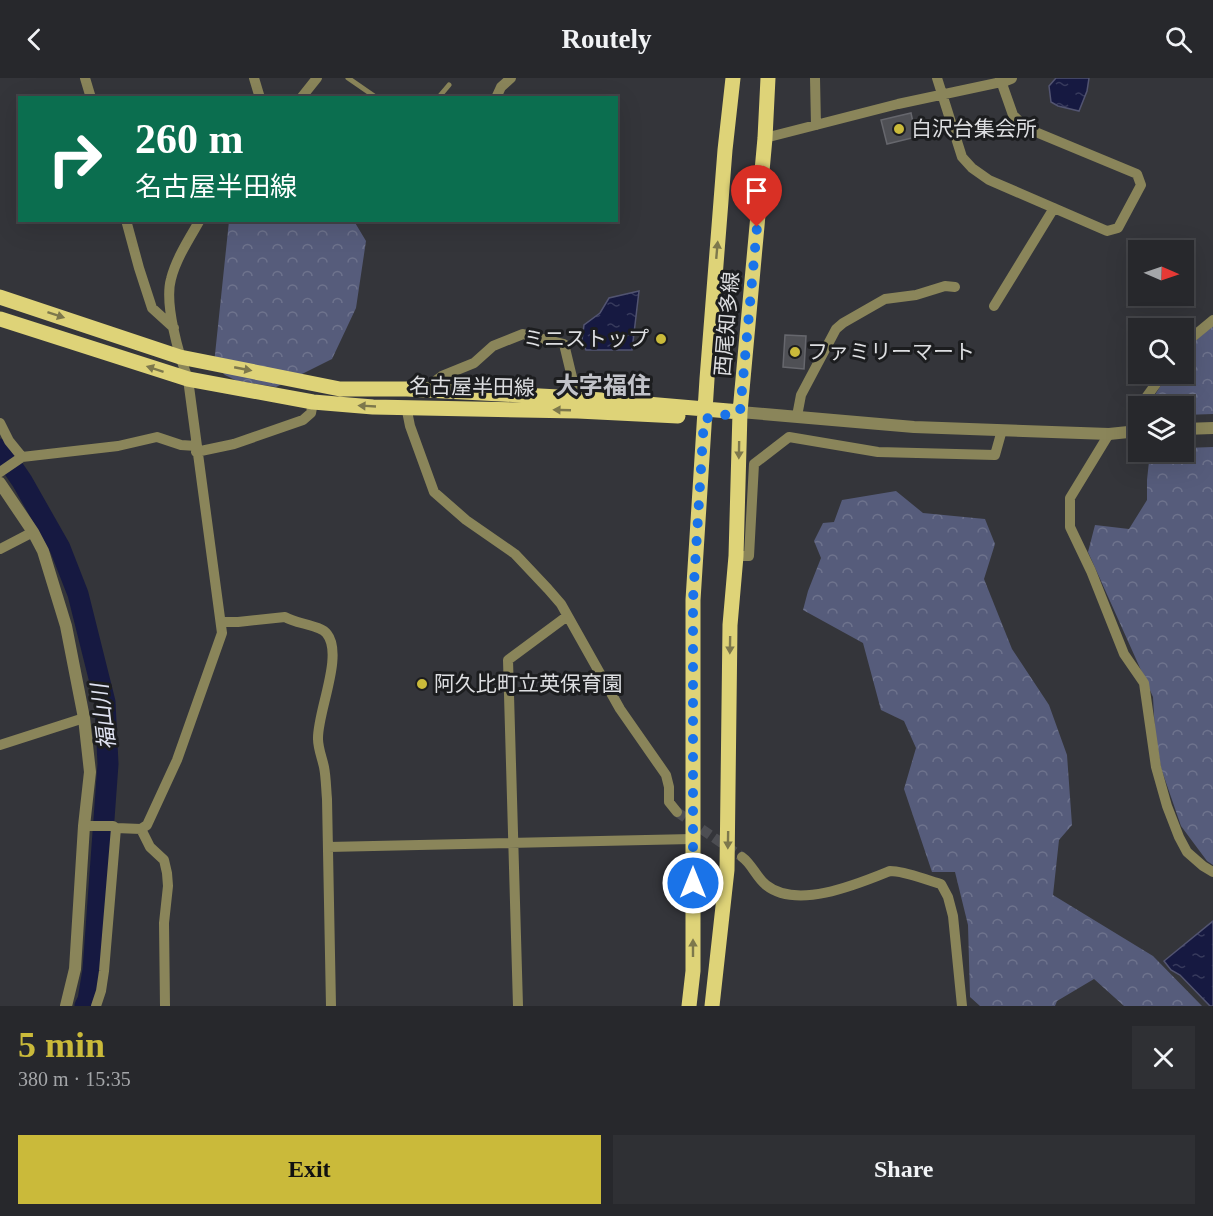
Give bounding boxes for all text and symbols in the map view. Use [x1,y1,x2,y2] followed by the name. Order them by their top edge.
[18,23,51,56] icon: back
[1162,23,1195,56] icon: search
[562,24,652,54] text: Routely
[135,116,244,162] text: 260 m
[911,117,1037,141] place label: 白沢台集会所
[36,120,114,198] icon: right
[892,122,906,136] marker: 白沢台集会所
[731,165,782,227] pin
[135,172,297,202] text: 名古屋半田線
[740,174,773,207] icon: arrive
[712,240,722,259] one-way arrow
[1128,240,1194,306] north arrow
[1128,240,1194,462] map controls
[710,271,744,377] street label: 西尾知多線
[47,311,65,321] one-way arrow
[1128,318,1194,384] button: search
[523,327,649,351] place label: ミニストップ
[654,332,668,346] marker: ミニストップ
[807,340,975,364] place label: ファミリーマート
[788,345,802,359] marker: ファミリーマート
[146,364,164,373] one-way arrow
[233,365,252,374] one-way arrow
[555,373,651,399] district label: 大字福住
[409,374,535,400] street label: 名古屋半田線
[1128,396,1194,462] button: layers
[358,401,377,411] one-way arrow
[553,405,572,415] one-way arrow
[734,441,744,460] one-way arrow
[725,635,735,654] one-way arrow
[434,672,623,696] place label: 阿久比町立英保育園
[415,677,429,691] marker: 阿久比町立英保育園
[87,681,120,751] water label: 福山川
[723,830,732,849] one-way arrow
[661,851,725,915] position arrow
[688,938,698,957] one-way arrow
[18,1025,105,1065] text: 5 min
[1132,1026,1195,1089] button: close
[18,1068,131,1090] text: 380 m · 15:35
[18,1135,601,1204] button: Exit
[613,1135,1195,1204] button: Share

